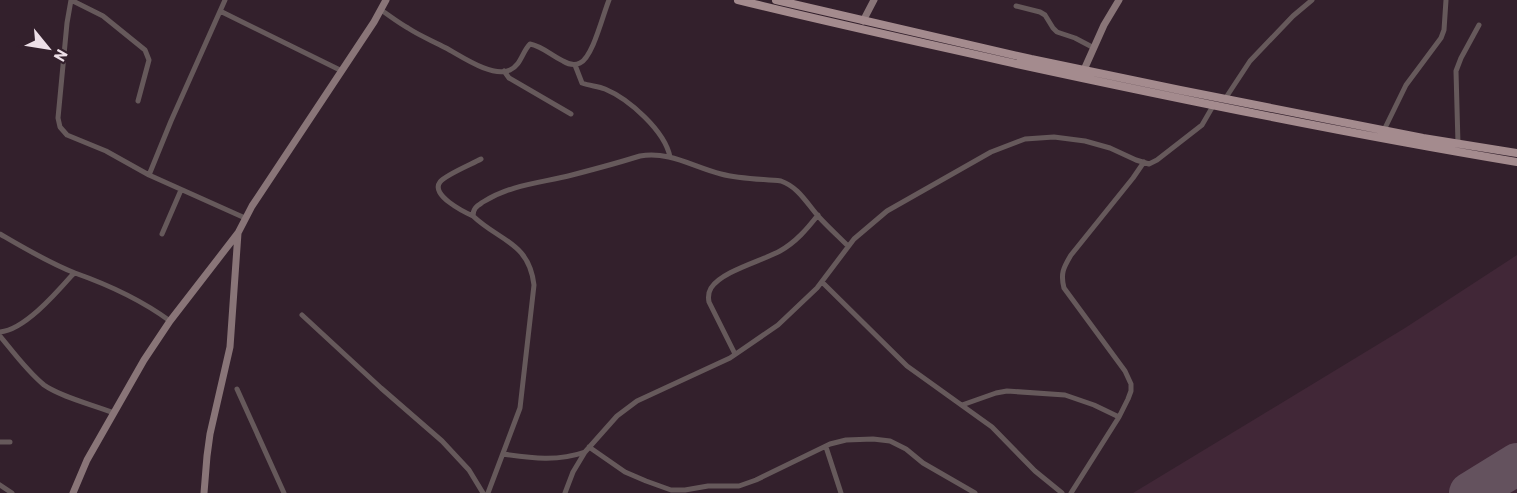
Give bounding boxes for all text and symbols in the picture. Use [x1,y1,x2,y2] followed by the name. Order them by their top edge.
[18,18,78,78] north arrow
[51,46,72,65] text: N

